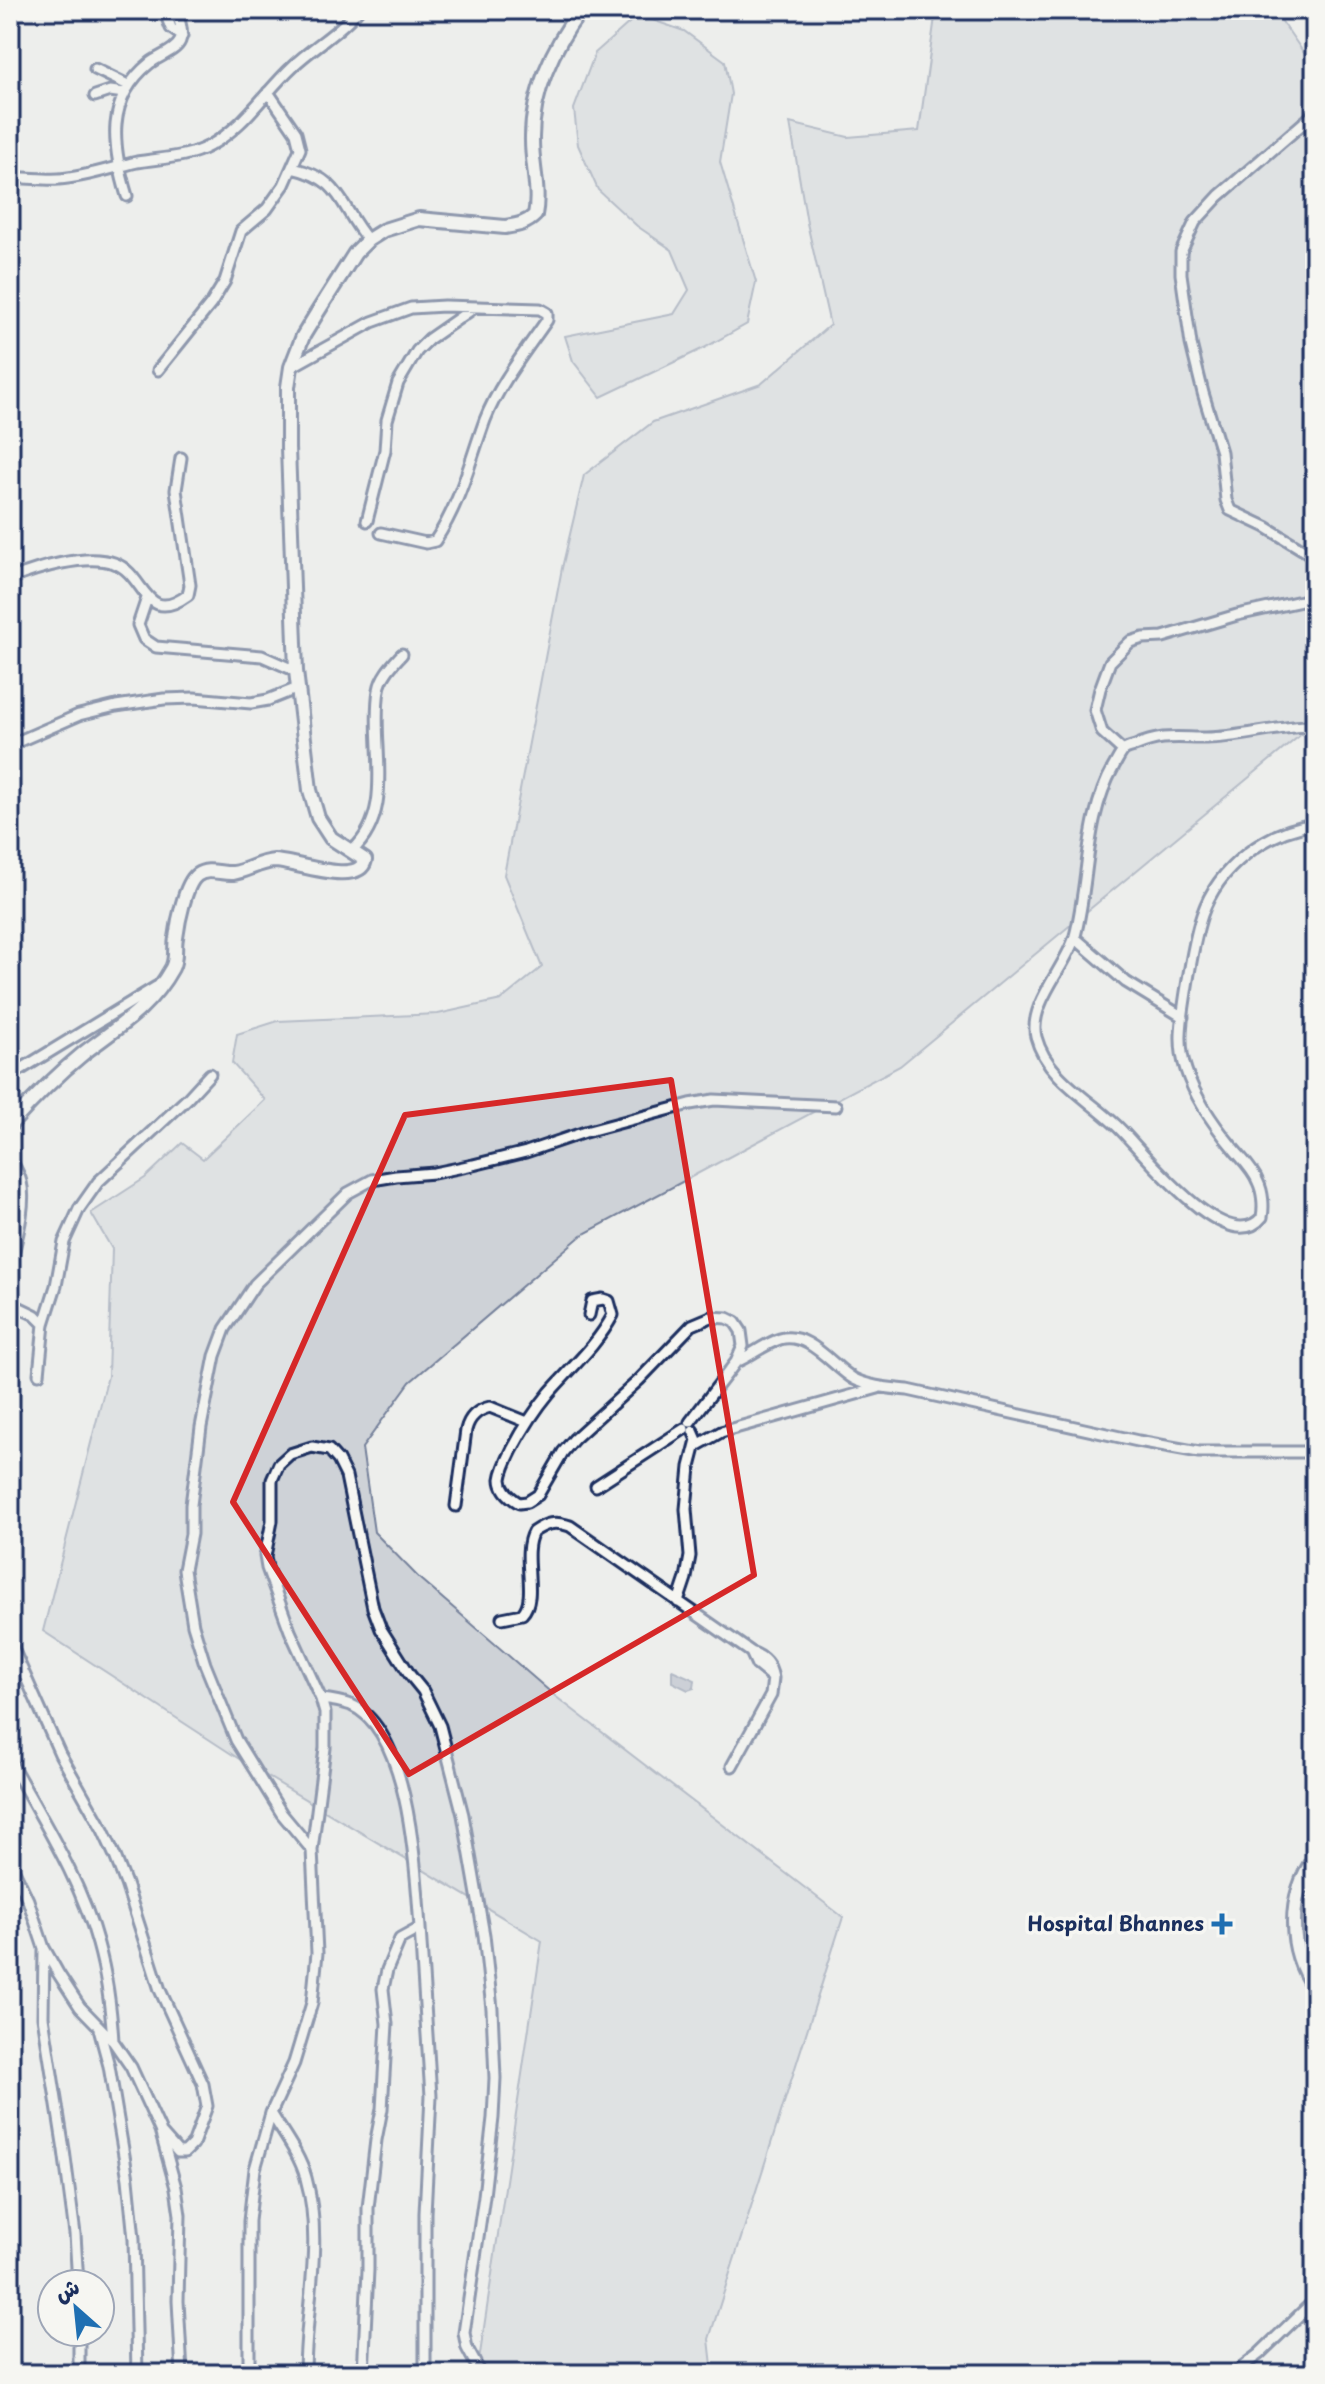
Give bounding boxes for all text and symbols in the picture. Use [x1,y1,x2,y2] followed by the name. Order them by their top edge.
[1028,1908,1204,1938] place label: Hospital Bhannes
[1211,1913,1233,1935] marker: Hospital Bhannes
[36,2268,116,2348] north arrow
[48,2269,85,2309] text: ش

